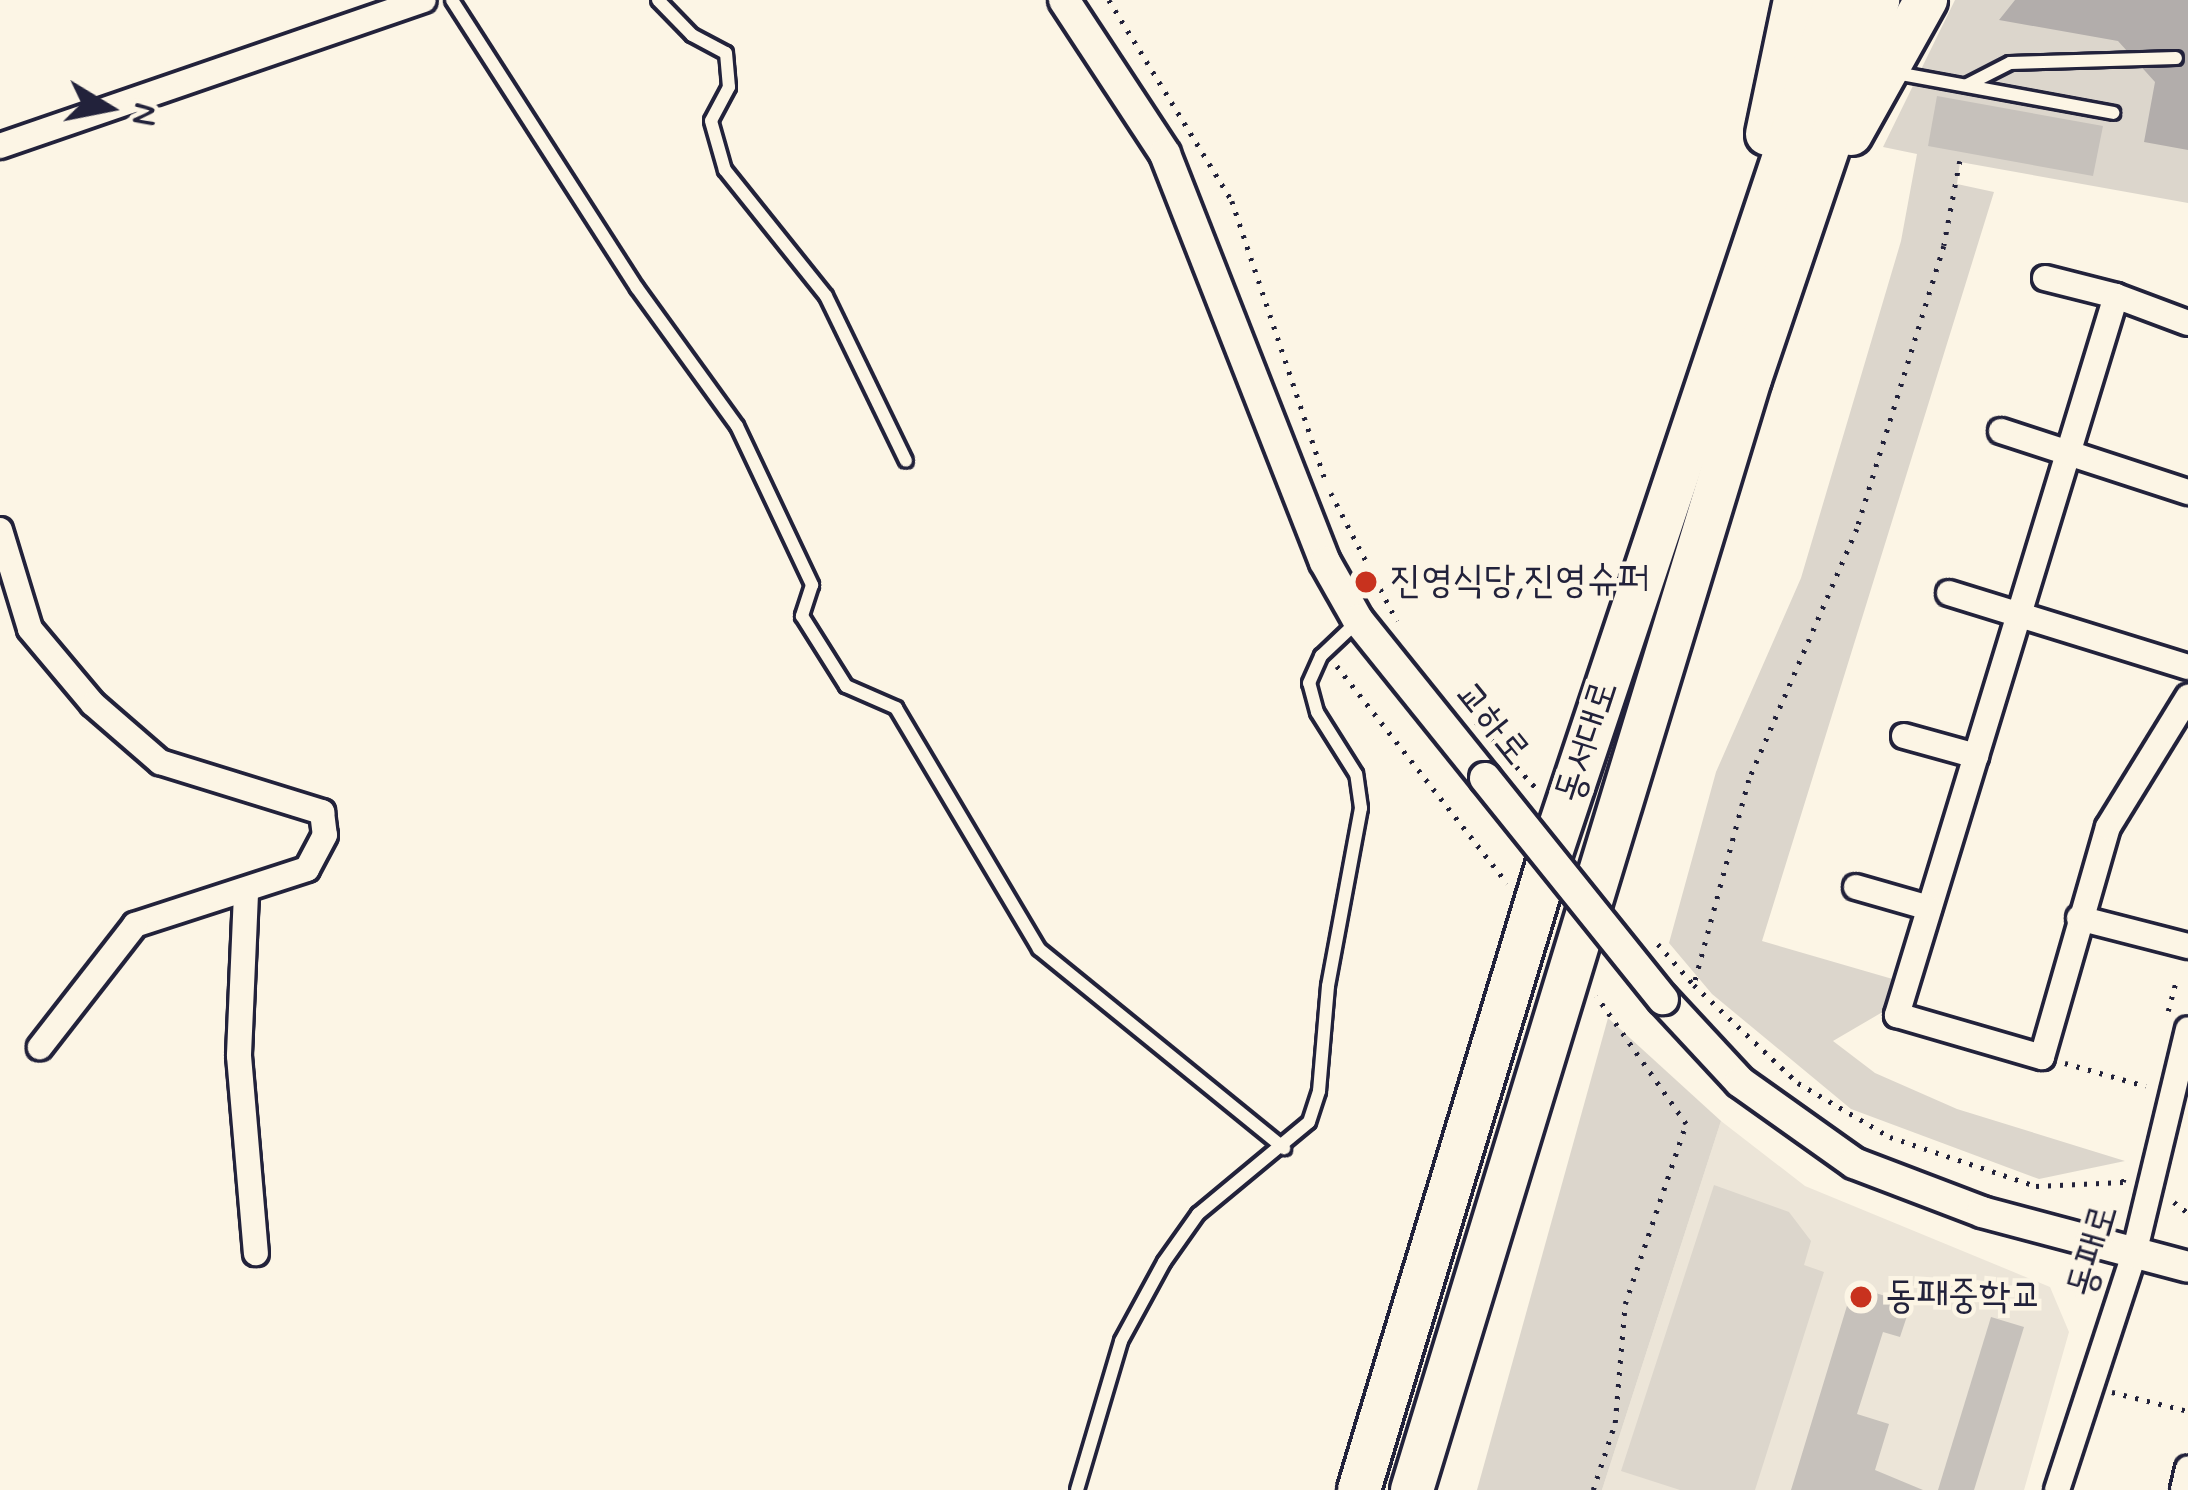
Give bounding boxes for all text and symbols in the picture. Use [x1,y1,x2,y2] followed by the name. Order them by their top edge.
[48,48,168,168] north arrow
[120,100,167,129] text: N
[1390,559,1649,605] place label: 진영식당,진영슈퍼
[1353,569,1379,595] marker: 진영식당,진영슈퍼
[1443,673,1539,775] street label: 교하로
[1546,675,1630,809] street label: 동서대로
[2059,1199,2129,1303] street label: 동패로
[1885,1274,2042,1320] place label: 동패중학교
[1848,1284,1874,1310] marker: 동패중학교

